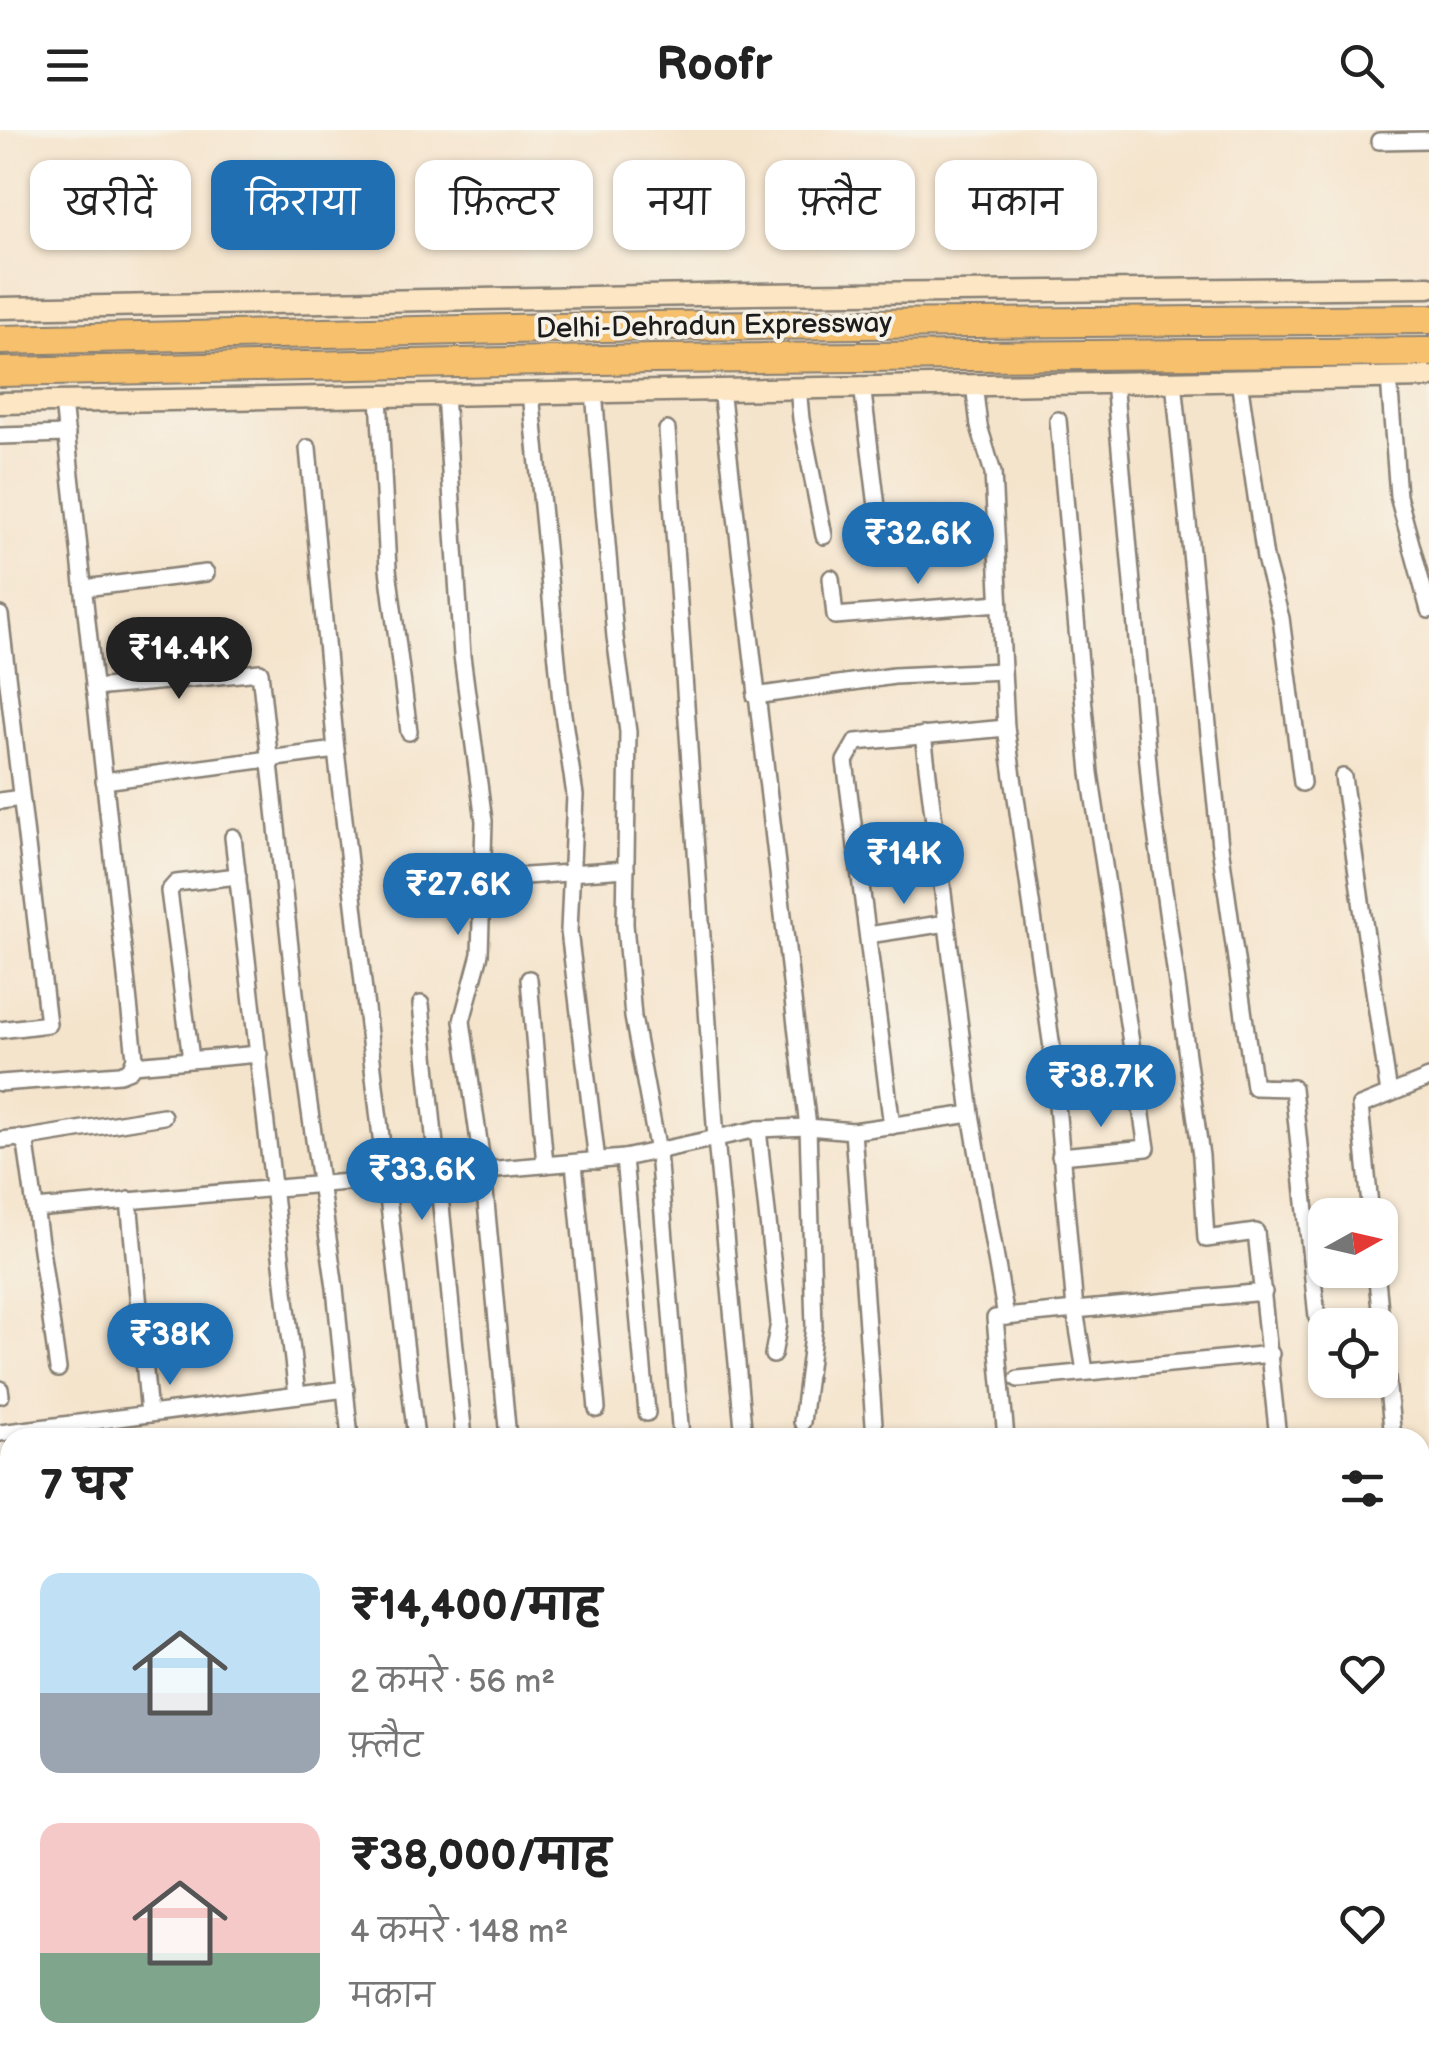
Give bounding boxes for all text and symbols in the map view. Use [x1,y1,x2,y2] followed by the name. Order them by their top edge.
[40,38,95,93] icon: menu
[657,38,772,93] text: Roofr
[1334,38,1389,93] icon: search
[30,160,191,250] chip: खरीदें
[211,160,395,250] chip: किराया
[415,160,593,250] chip: फ़िल्टर
[613,160,745,250] chip: नया
[765,160,915,250] chip: फ़्लैट
[935,160,1097,250] chip: मकान
[536,306,893,346] street label: Delhi-Dehradun Expressway
[837,502,999,587] pin: ₹32.6K
[864,515,972,554] text: ₹32.6K
[98,617,260,702] pin: ₹14.4K
[128,630,230,669] text: ₹14.4K
[845,822,963,907] pin: ₹14K
[866,835,942,874] text: ₹14K
[377,853,539,938] pin: ₹27.6K
[405,866,511,905] text: ₹27.6K
[1020,1045,1182,1130] pin: ₹38.7K
[1048,1058,1154,1097] text: ₹38.7K
[341,1138,503,1223] pin: ₹33.6K
[368,1151,476,1190] text: ₹33.6K
[1308,1198,1398,1288] north arrow
[1308,1198,1398,1398] map controls
[111,1303,229,1388] pin: ₹38K
[1308,1308,1398,1398] button: locate
[129,1316,211,1355] text: ₹38K
[40,1461,130,1512] text: 7 घर
[1335,1461,1390,1516] icon: filters
[350,1581,602,1632] text: ₹14,400/माह
[120,1613,240,1733] icon: home
[1335,1646,1390,1701] icon: heart
[350,1663,555,1702] text: 2 कमरे · 56 m²
[350,1728,423,1767] text: फ़्लैट
[350,1831,610,1882] text: ₹38,000/माह
[120,1863,240,1983] icon: home
[1335,1896,1390,1951] icon: heart
[350,1913,568,1952] text: 4 कमरे · 148 m²
[350,1978,435,2017] text: मकान

